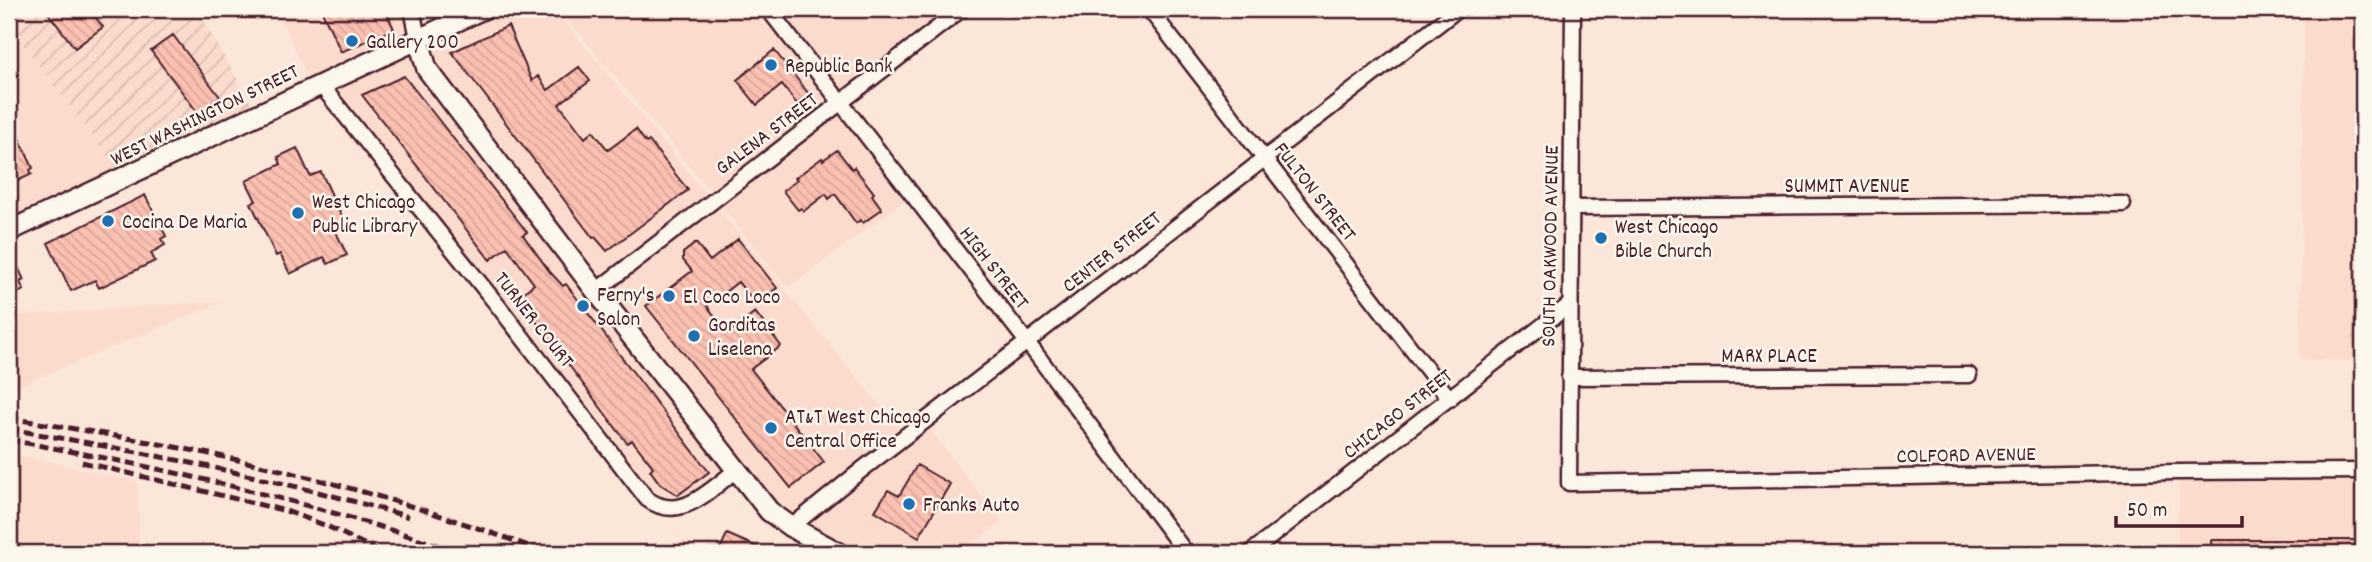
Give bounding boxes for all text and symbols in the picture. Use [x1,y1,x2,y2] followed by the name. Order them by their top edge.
[366,29,459,59] place label: Gallery 200
[344,33,360,49] marker: Gallery 200
[785,53,893,83] place label: Republic Bank
[763,57,779,73] marker: Republic Bank
[106,58,305,175] street label: WEST WASHINGTON STREET
[710,86,826,184] street label: GALENA STREET
[1265,137,1362,249] street label: FULTON STREET
[1535,145,1569,347] street label: SOUTH OAKWOOD AVENUE
[1785,173,1910,203] street label: SUMMIT AVENUE
[312,189,418,243] place label: West Chicago Public Library
[290,205,306,221] marker: West Chicago Public Library
[1057,205,1169,302] street label: CENTER STREET
[122,209,248,239] place label: Cocina De Maria
[100,213,116,229] marker: Cocina De Maria
[1615,214,1718,268] place label: West Chicago Bible Church
[950,221,1035,317] street label: HIGH STREET
[1593,230,1609,246] marker: West Chicago Bible Church
[485,266,580,376] street label: TURNER COURT
[597,282,655,336] place label: Ferny's Salon
[683,284,780,314] place label: El Coco Loco
[661,288,677,304] marker: El Coco Loco
[575,298,591,314] marker: Ferny's Salon
[708,312,776,366] place label: Gorditas Liselena
[686,328,702,344] marker: Gorditas Liselena
[1721,343,1817,373] street label: MARX PLACE
[1337,362,1461,468] street label: CHICAGO STREET
[785,404,931,458] place label: AT&T West Chicago Central Office
[763,420,779,436] marker: AT&T West Chicago Central Office
[1896,441,2036,473] street label: COLFORD AVENUE
[2116,485,2242,529] scale bar
[923,492,1020,522] place label: Franks Auto
[901,496,917,512] marker: Franks Auto
[2127,497,2167,527] text: 50 m

